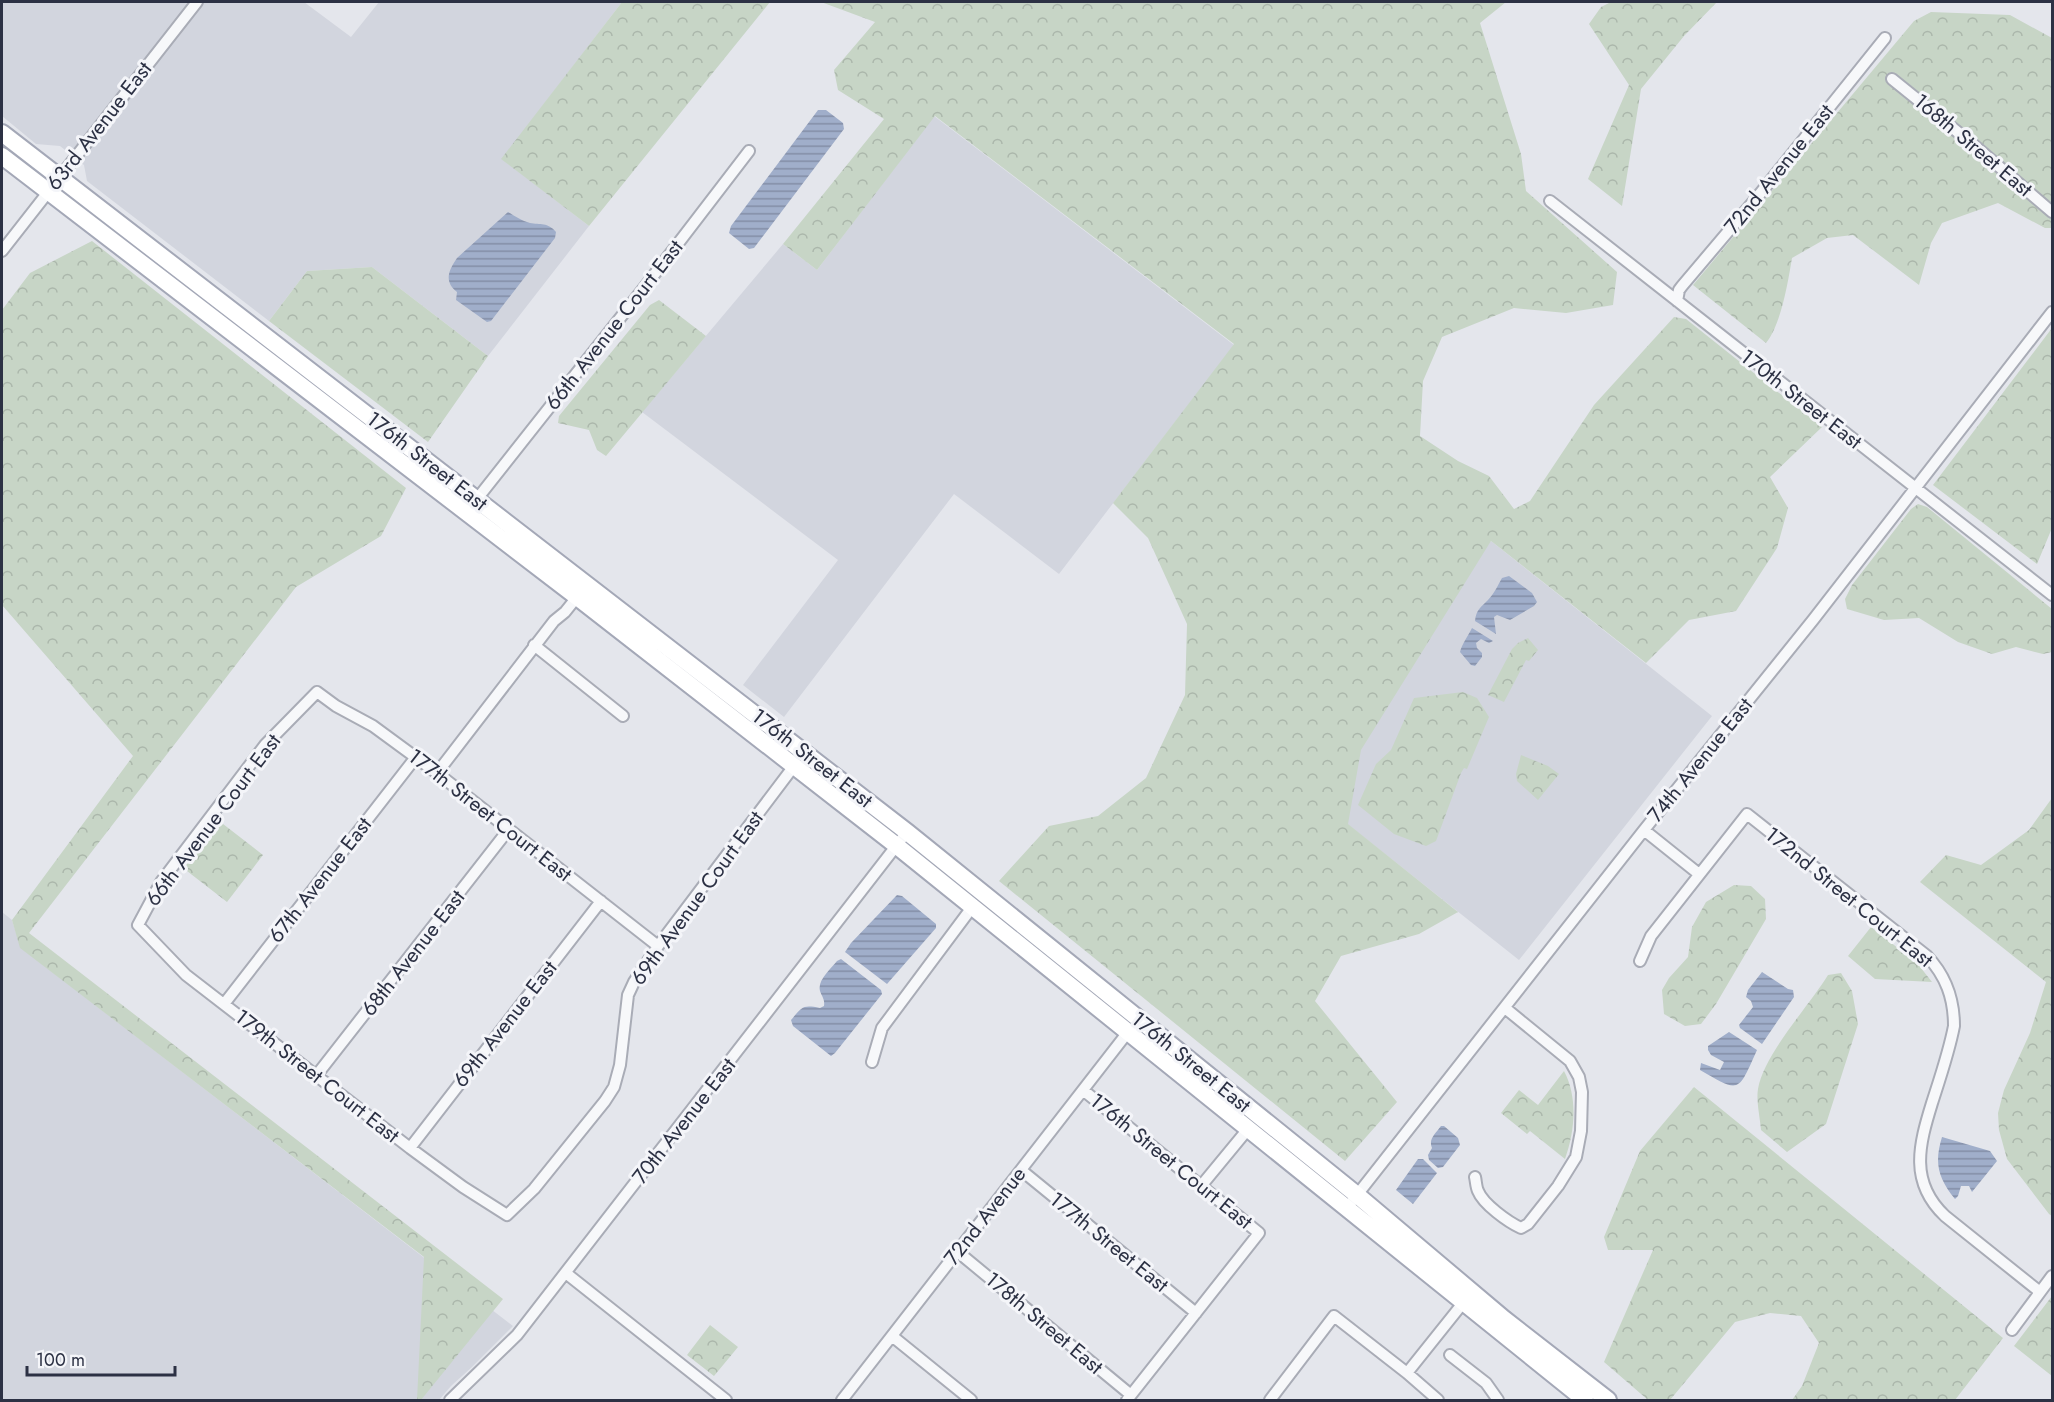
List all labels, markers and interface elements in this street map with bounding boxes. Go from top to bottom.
street label: 63rd Avenue East [39,55,159,197]
street label: 168th Street East [1907,86,2039,204]
street label: 72nd Avenue East [1717,98,1841,240]
street label: 66th Avenue Court East [538,233,690,417]
street label: 170th Street East [1734,342,1868,456]
street label: 176th Street East [360,404,494,518]
street label: 74th Avenue East [1640,691,1760,829]
street label: 176th Street East [745,701,879,815]
street label: 66th Avenue Court East [138,728,288,912]
street label: 177th Street Court East [402,741,578,889]
street label: 69th Avenue Court East [623,805,771,991]
street label: 67th Avenue East [261,811,379,949]
street label: 172nd Street Court East [1758,820,1940,974]
street label: 68th Avenue East [354,884,472,1022]
street label: 69th Avenue East [446,954,564,1094]
street label: 179th Street Court East [228,1002,406,1150]
street label: 176th Street East [1125,1004,1257,1120]
street label: 70th Avenue East [625,1052,743,1190]
street label: 176th Street Court East [1083,1086,1259,1236]
street label: 72nd Avenue [937,1160,1033,1272]
street label: 177th Street East [1043,1185,1175,1299]
street label: 178th Street East [978,1265,1110,1381]
scale bar [27,1339,176,1377]
text: 100 m [36,1347,85,1373]

